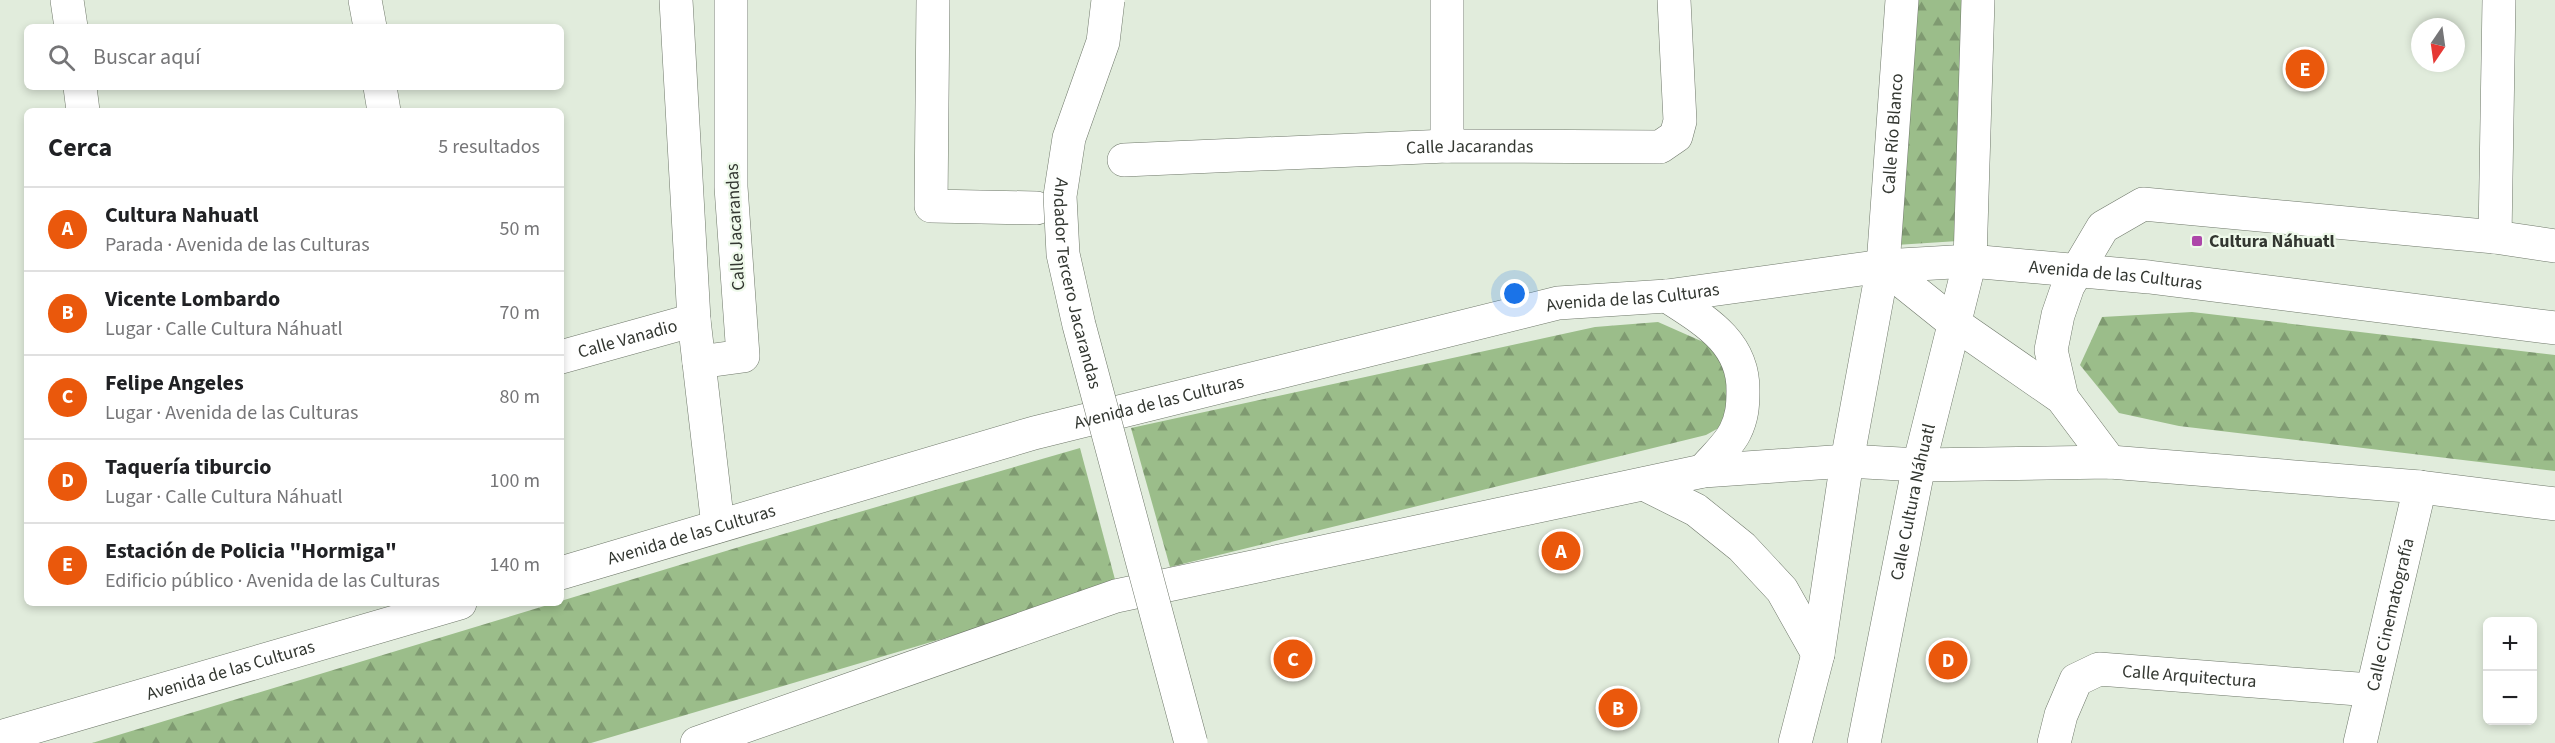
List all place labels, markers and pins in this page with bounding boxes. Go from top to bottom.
pin: E [2286,46,2324,92]
place label: Cultura Náhuatl [2209,229,2335,254]
marker: Cultura Náhuatl [2190,234,2204,248]
pin: A [1542,528,1580,574]
pin: C [1274,636,1312,682]
pin: D [1928,638,1968,682]
pin: B [1598,686,1638,730]

